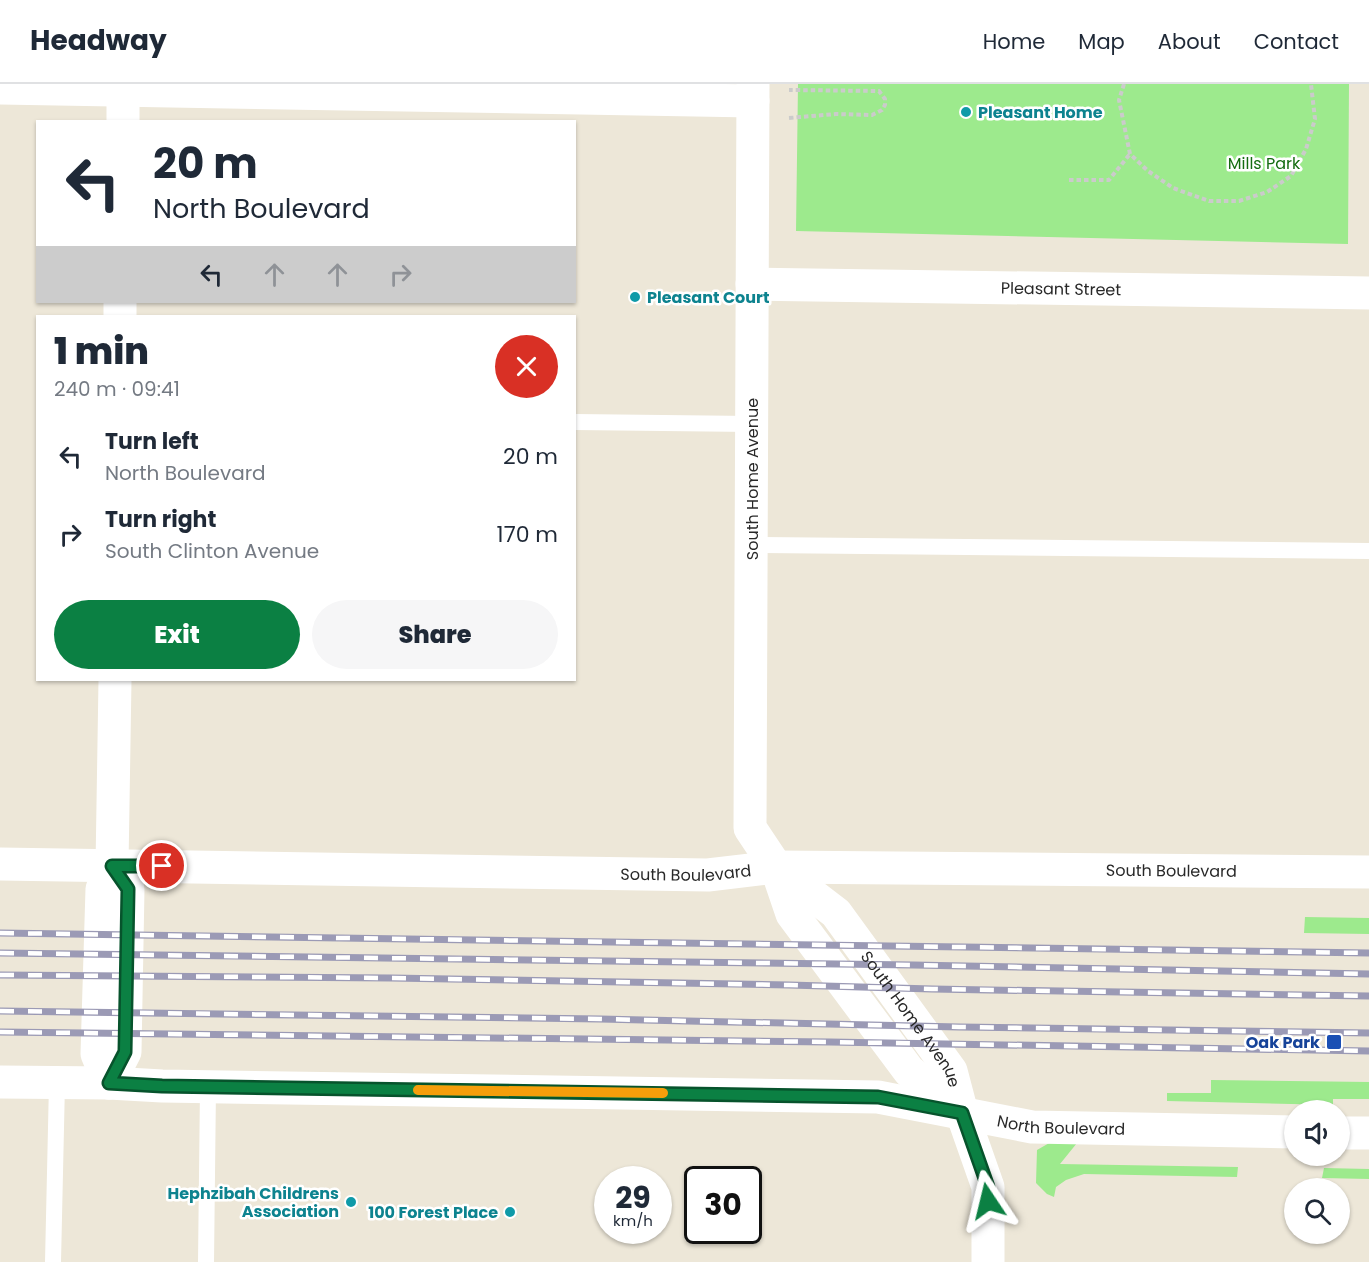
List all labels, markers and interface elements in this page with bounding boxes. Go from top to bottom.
text: Headway [30,21,167,60]
text: Home [983,27,1045,56]
text: Map [1078,27,1125,56]
text: About [1158,27,1221,56]
text: Contact [1254,27,1339,56]
place label: Pleasant Home [978,101,1103,124]
marker: Pleasant Home [959,105,973,119]
text: 20 m [153,134,258,193]
icon: left [54,144,132,222]
park label: Mills Park [1228,152,1301,175]
text: North Boulevard [153,190,370,227]
icon: left [195,258,228,291]
icon: ahead [258,258,291,291]
icon: ahead [321,258,354,291]
icon: right [384,258,417,291]
street label: Pleasant Street [1001,277,1121,301]
place label: Pleasant Court [647,286,769,309]
marker: Pleasant Court [628,290,642,304]
text: 1 min [54,326,149,377]
button: close [495,335,558,398]
text: 240 m · 09:41 [54,375,180,403]
street label: South Home Avenue [741,398,764,560]
text: Turn left [105,426,199,457]
icon: left [54,440,87,473]
text: 20 m [503,441,558,472]
text: North Boulevard [105,459,266,487]
text: Turn right [105,504,216,535]
icon: right [54,518,87,551]
text: 170 m [497,519,558,550]
text: South Clinton Avenue [105,537,319,565]
button: Exit [54,600,300,669]
button: Share [312,600,558,669]
pin [136,840,187,891]
icon: arrive [145,849,178,882]
street label: South Boulevard [620,859,753,887]
street label: South Boulevard [1106,859,1237,883]
street label: South Home Avenue [855,946,966,1090]
place label: Oak Park [1246,1031,1320,1054]
marker: Oak Park [1325,1033,1343,1051]
map controls [1284,1100,1350,1244]
button: sound [1284,1100,1350,1166]
street label: North Boulevard [995,1109,1125,1141]
speed limit sign: 30 [684,1166,762,1244]
position arrow [956,1169,1020,1233]
text: 29 [615,1176,651,1219]
button: search [1284,1178,1350,1244]
place label: Hephzibah Childrens Association [168,1182,339,1223]
marker: Hephzibah Childrens Association [344,1195,358,1209]
place label: 100 Forest Place [368,1201,498,1224]
marker: 100 Forest Place [503,1205,517,1219]
text: km/h [613,1210,653,1231]

